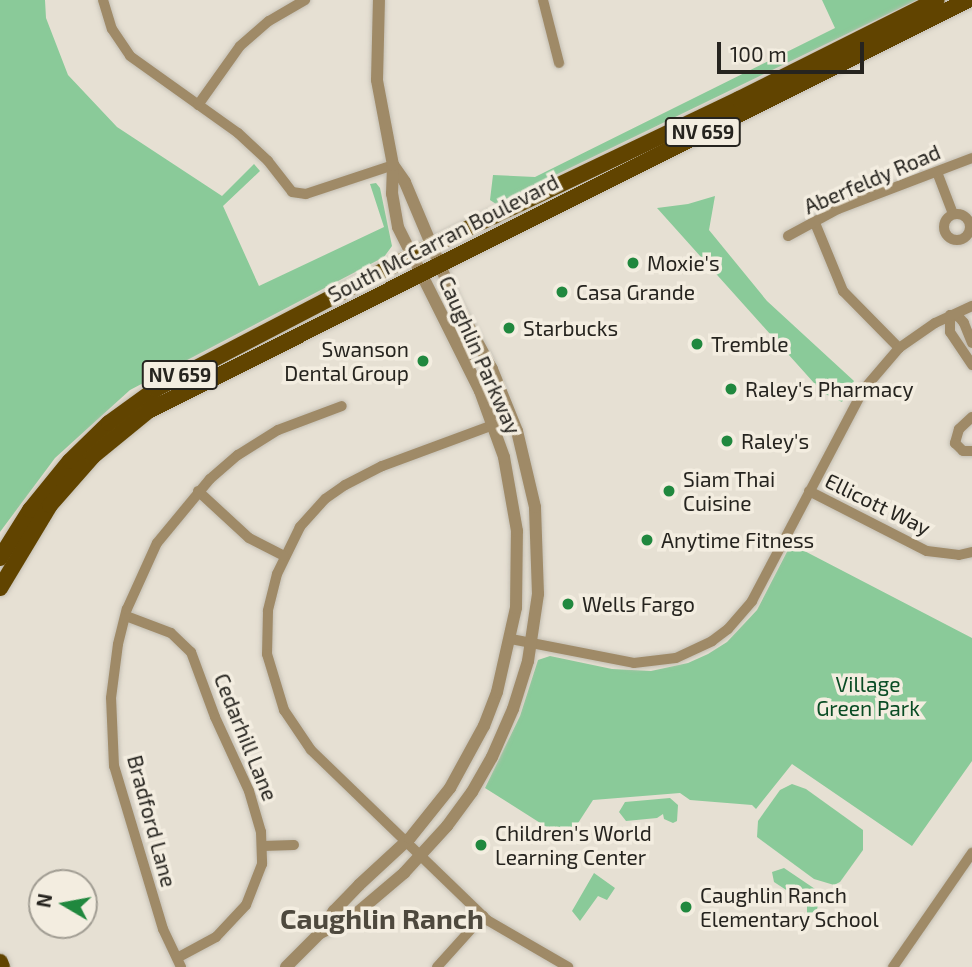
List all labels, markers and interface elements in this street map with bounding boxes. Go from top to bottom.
scale bar [720,28,867,72]
text: 100 m [730,41,787,66]
road number: NV 659 [664,116,742,148]
street label: Aberfeldy Road [800,139,944,219]
street label: South McCarran Boulevard [324,169,562,307]
place label: Moxie's [647,250,720,276]
marker: Moxie's [625,255,641,271]
street label: Caughlin Parkway [434,272,526,438]
place label: Casa Grande [576,279,695,305]
marker: Casa Grande [554,284,570,300]
place label: Starbucks [523,315,618,341]
marker: Starbucks [501,320,517,336]
place label: Tremble [711,331,789,357]
place label: Swanson Dental Group [284,336,409,386]
marker: Tremble [689,336,705,352]
marker: Swanson Dental Group [415,353,431,369]
road number: NV 659 [142,360,218,390]
place label: Raley's Pharmacy [745,376,914,402]
marker: Raley's Pharmacy [723,381,739,397]
place label: Raley's [741,428,809,454]
marker: Raley's [719,433,735,449]
place label: Siam Thai Cuisine [683,466,776,516]
street label: Ellicott Way [821,468,935,540]
marker: Siam Thai Cuisine [661,483,677,499]
place label: Anytime Fitness [661,527,814,553]
marker: Anytime Fitness [639,532,655,548]
place label: Wells Fargo [582,591,695,617]
marker: Wells Fargo [560,596,576,612]
street label: Cedarhill Lane [209,669,283,805]
park label: Village Green Park [816,671,920,721]
street label: Bradford Lane [122,752,182,890]
place label: Children's World Learning Center [495,820,652,870]
marker: Children's World Learning Center [473,837,489,853]
north arrow [28,869,98,939]
place label: Caughlin Ranch Elementary School [700,882,879,932]
text: N [31,892,56,909]
marker: Caughlin Ranch Elementary School [678,899,694,915]
district label: Caughlin Ranch [280,901,484,935]

